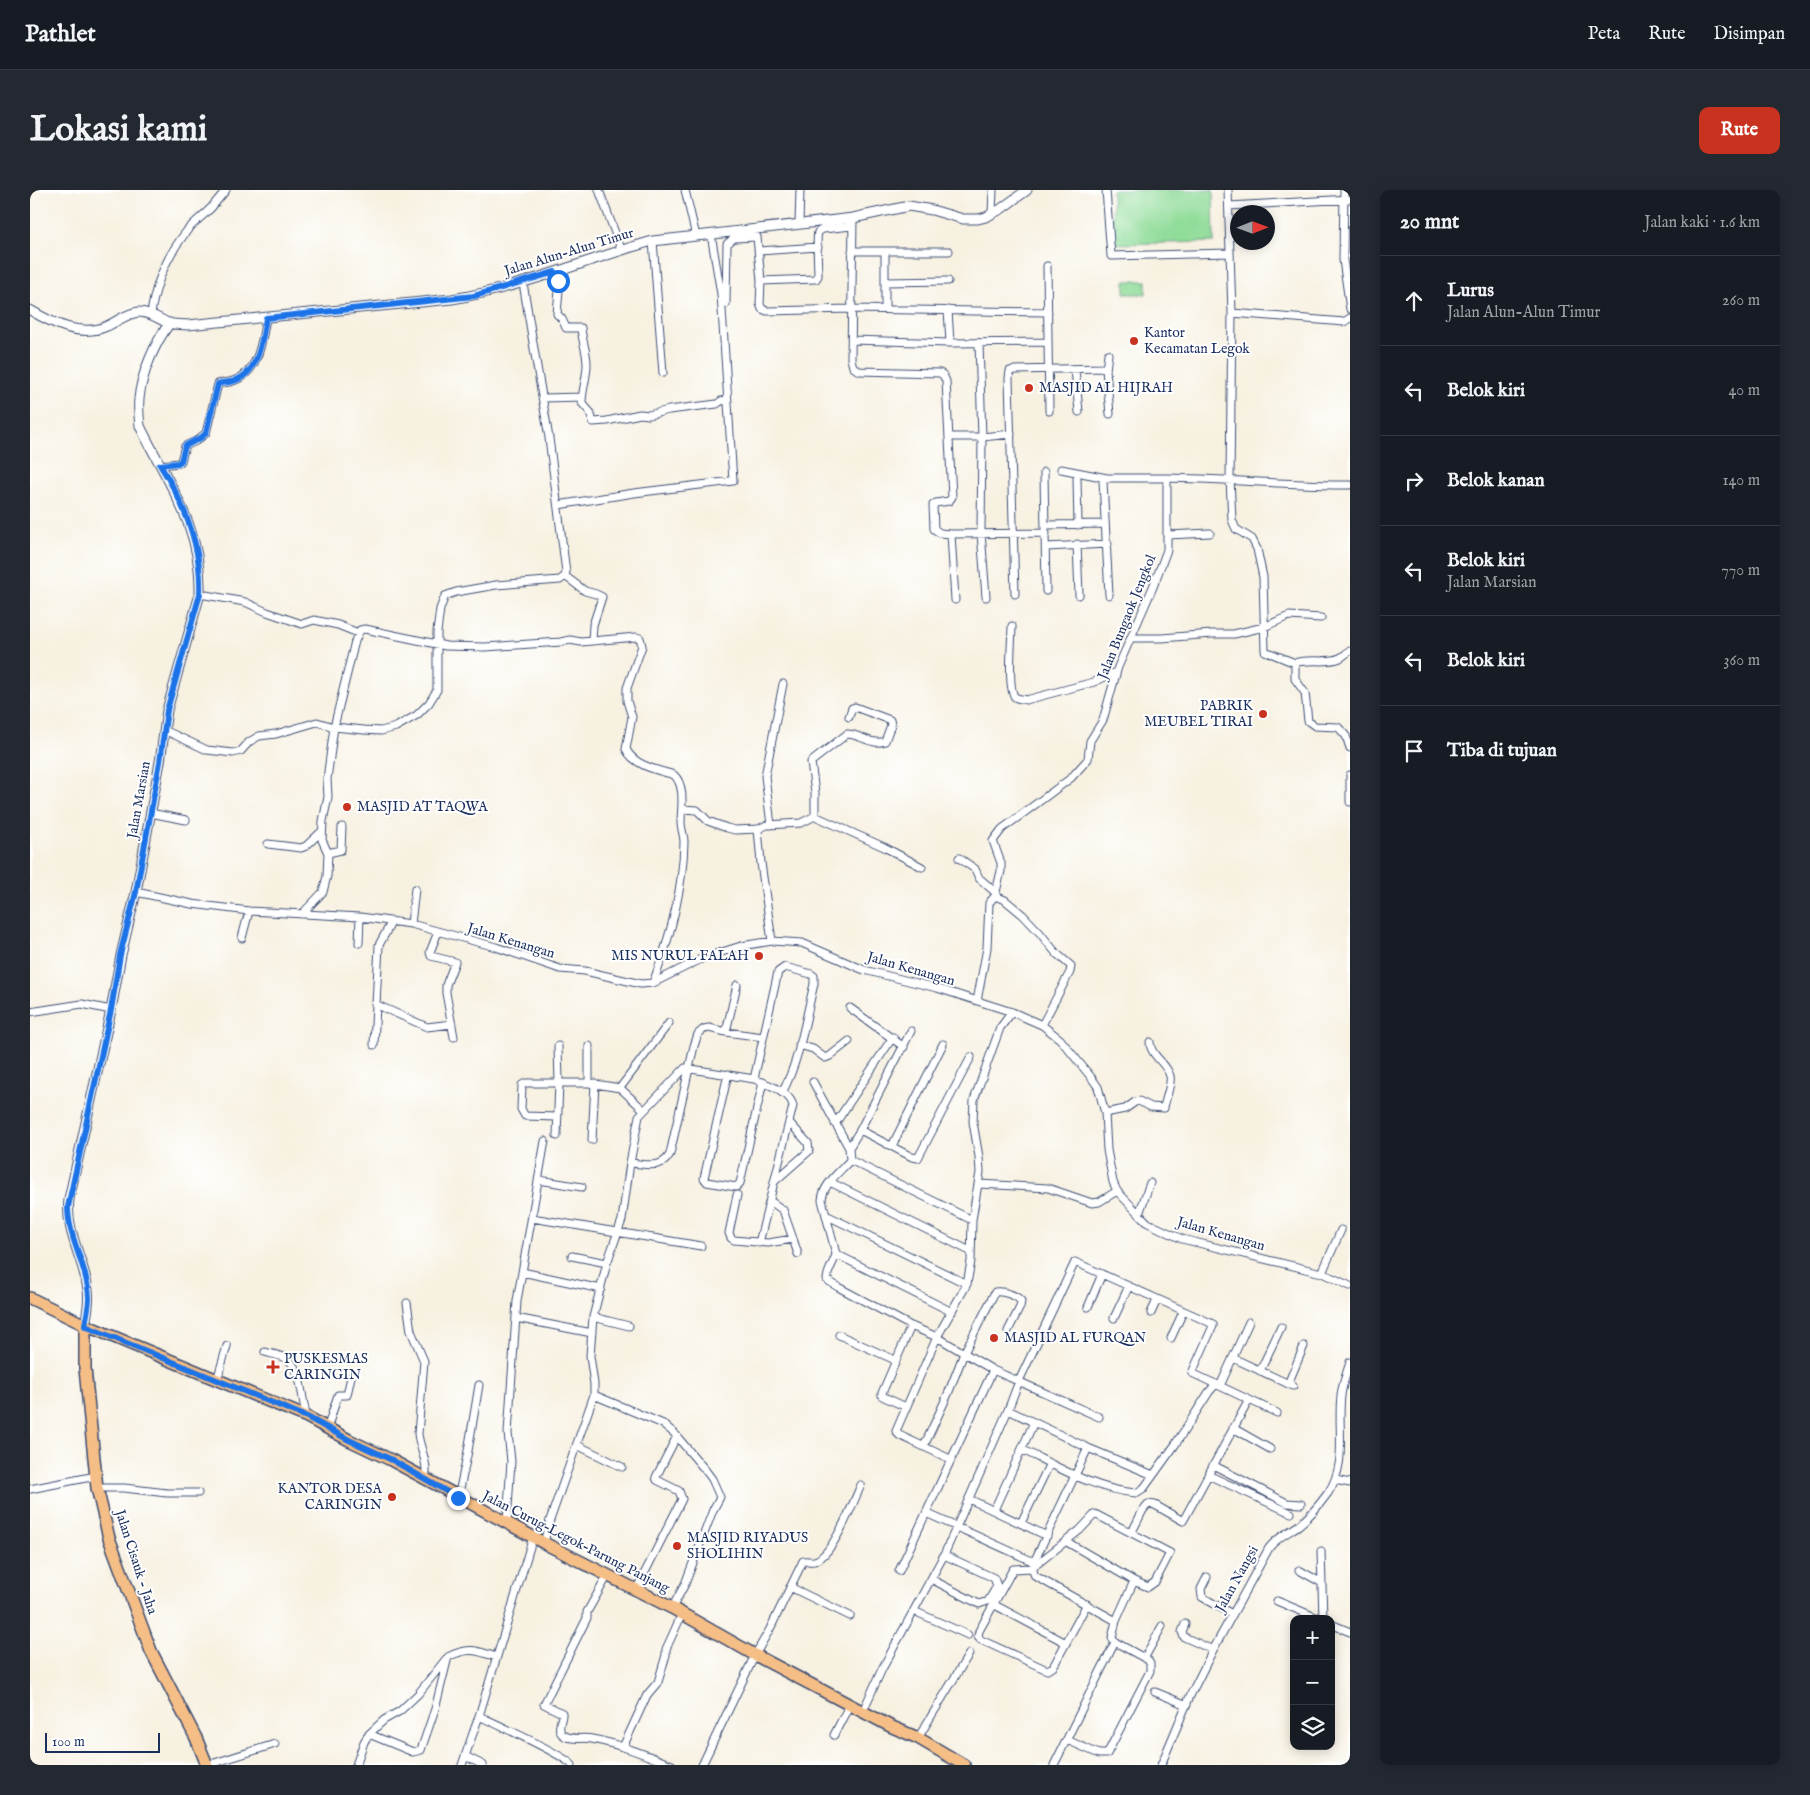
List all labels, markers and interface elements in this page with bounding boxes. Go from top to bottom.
text: Pathlet [25,19,96,50]
text: Peta [1588,23,1620,46]
text: Rute [1648,23,1686,46]
text: Disimpan [1714,23,1785,46]
button: Rute [1699,107,1780,154]
text: Lokasi kami [30,108,207,153]
north arrow [1230,205,1275,250]
text: 20 mnt [1400,209,1459,236]
text: Jalan kaki · 1.6 km [1644,213,1760,233]
street label: Jalan Alun-Alun Timur [500,224,636,281]
route start [547,270,570,293]
text: Lurus [1447,279,1494,303]
icon: ahead [1400,287,1428,315]
text: 260 m [1722,291,1760,311]
text: Jalan Alun-Alun Timur [1447,303,1600,323]
place label: Kantor Kecamatan Legok [1144,324,1250,358]
marker: Kantor Kecamatan Legok [1128,335,1140,347]
icon: left [1400,377,1428,405]
place label: MASJID AL HIJRAH [1039,379,1173,397]
text: Belok kiri [1447,379,1525,403]
text: 40 m [1728,381,1760,401]
marker: MASJID AL HIJRAH [1023,382,1035,394]
icon: right [1400,467,1428,495]
text: Belok kanan [1447,469,1545,493]
text: 140 m [1722,471,1760,491]
text: Belok kiri [1447,549,1525,573]
street label: Jalan Bungaok Jengkol [1093,552,1160,684]
icon: left [1400,557,1428,585]
text: 770 m [1721,561,1760,581]
text: Jalan Marsian [1447,573,1537,593]
icon: left [1400,647,1428,675]
text: Belok kiri [1447,649,1525,673]
text: 360 m [1724,651,1760,671]
place label: PABRIK MEUBEL TIRAI [1144,697,1254,731]
marker: PABRIK MEUBEL TIRAI [1257,708,1269,720]
icon: arrive [1400,737,1428,765]
text: Tiba di tujuan [1447,739,1557,763]
street label: Jalan Marsian [123,759,155,842]
place label: MASJID AT TAQWA [357,798,488,816]
marker: MASJID AT TAQWA [341,801,353,813]
street label: Jalan Kenangan [463,919,557,963]
place label: MIS NURUL FALAH [611,947,749,965]
street label: Jalan Kenangan [863,947,957,990]
marker: MIS NURUL FALAH [753,950,765,962]
street label: Jalan Kenangan [1173,1212,1267,1255]
place label: MASJID AL FURQAN [1004,1329,1146,1347]
marker: MASJID AL FURQAN [988,1332,1000,1344]
place label: PUSKESMAS CARINGIN [284,1350,368,1384]
marker: PUSKESMAS CARINGIN [266,1360,280,1374]
place label: KANTOR DESA CARINGIN [278,1480,383,1514]
street label: Jalan Curug–Legok–Parung Panjang [478,1486,673,1597]
route end [447,1487,470,1510]
marker: KANTOR DESA CARINGIN [386,1491,398,1503]
street label: Jalan Cisauk - Jaha [110,1506,162,1617]
place label: MASJID RIYADUS SHOLIHIN [687,1529,808,1563]
marker: MASJID RIYADUS SHOLIHIN [671,1540,683,1552]
street label: Jalan Nangsi [1210,1542,1263,1617]
map controls [1290,1615,1335,1750]
button: + [1290,1615,1335,1660]
button: − [1290,1660,1335,1705]
button: layers [1290,1705,1335,1750]
scale bar [45,1730,160,1753]
text: 100 m [52,1733,85,1751]

